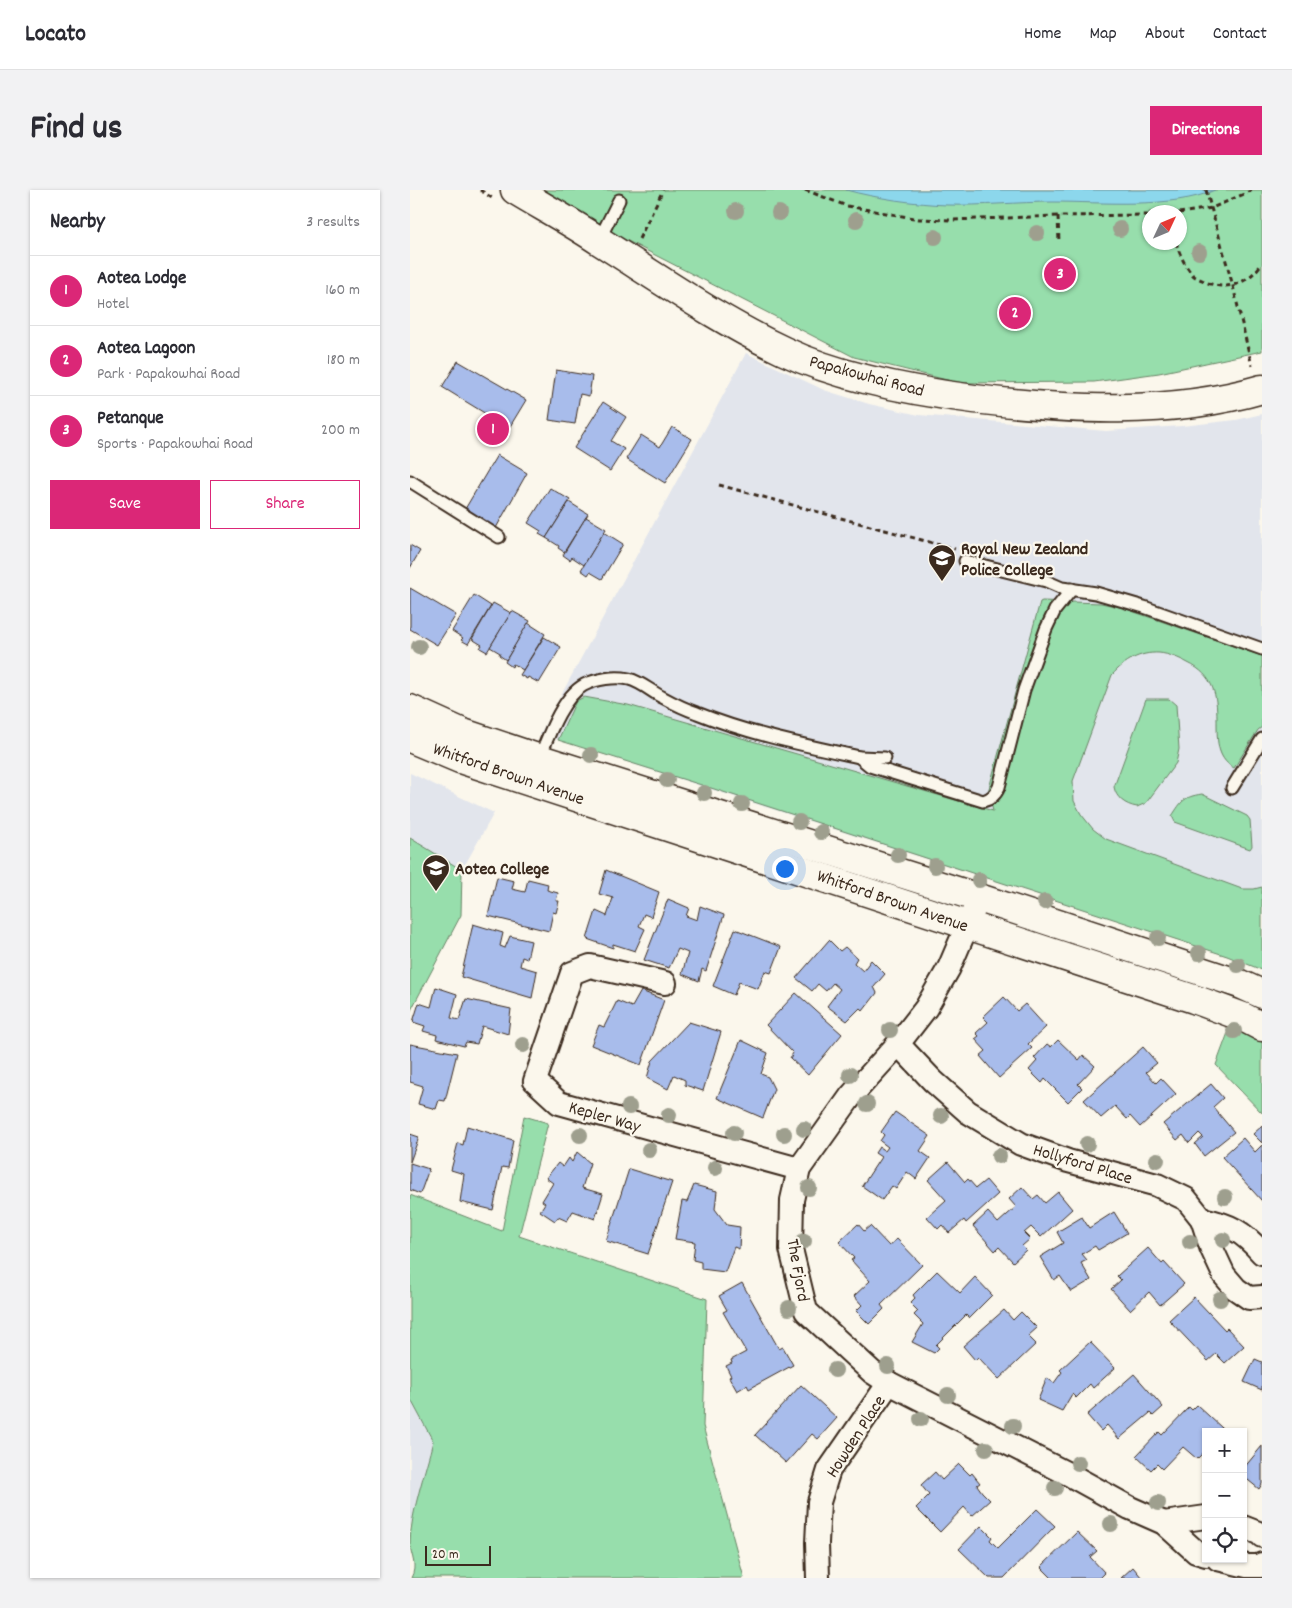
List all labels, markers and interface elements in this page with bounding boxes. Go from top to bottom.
text: Locato [25,18,86,52]
text: Home [1024,22,1061,47]
text: Map [1089,22,1117,47]
text: About [1145,22,1185,47]
text: Contact [1213,22,1267,47]
text: Find us [30,105,122,155]
button: Directions [1150,106,1262,155]
north arrow [1142,205,1187,250]
text: Nearby [50,208,105,238]
text: 3 results [306,211,360,234]
pin: 3 [1044,255,1076,293]
text: Aotea Lodge [97,266,186,293]
text: 1 [64,279,68,302]
text: 160 m [325,279,360,302]
text: Hotel [97,293,129,316]
pin: 2 [999,294,1031,332]
text: Aotea Lagoon [97,336,195,363]
text: 2 [63,349,70,372]
text: 180 m [327,349,360,372]
street label: Papakowhai Road [806,350,927,405]
text: Park · Papakowhai Road [97,363,240,386]
text: Petanque [97,406,164,433]
pin: 1 [477,410,509,448]
text: 3 [62,419,70,442]
text: 200 m [321,419,360,442]
text: Sports · Papakowhai Road [97,433,253,456]
button: Save [50,480,200,529]
button: Share [210,480,360,529]
place label: Royal New Zealand Police College [961,538,1088,584]
school or university icon: Royal New Zealand Police College [927,543,957,582]
street label: Whitford Brown Avenue [429,738,587,813]
school or university icon: Aotea College [421,853,451,892]
your location [772,856,798,882]
place label: Aotea College [455,858,549,883]
street label: Whitford Brown Avenue [813,865,971,940]
street label: Kepler Way [565,1096,644,1141]
street label: Hollyford Place [1029,1138,1135,1192]
street label: The Fjord [779,1237,814,1304]
street label: Howden Place [821,1391,893,1483]
map controls [1202,1428,1247,1563]
button: + [1202,1428,1247,1473]
button: − [1202,1473,1247,1518]
button: locate [1202,1518,1247,1563]
scale bar [425,1543,491,1566]
text: 20 m [432,1545,459,1565]

